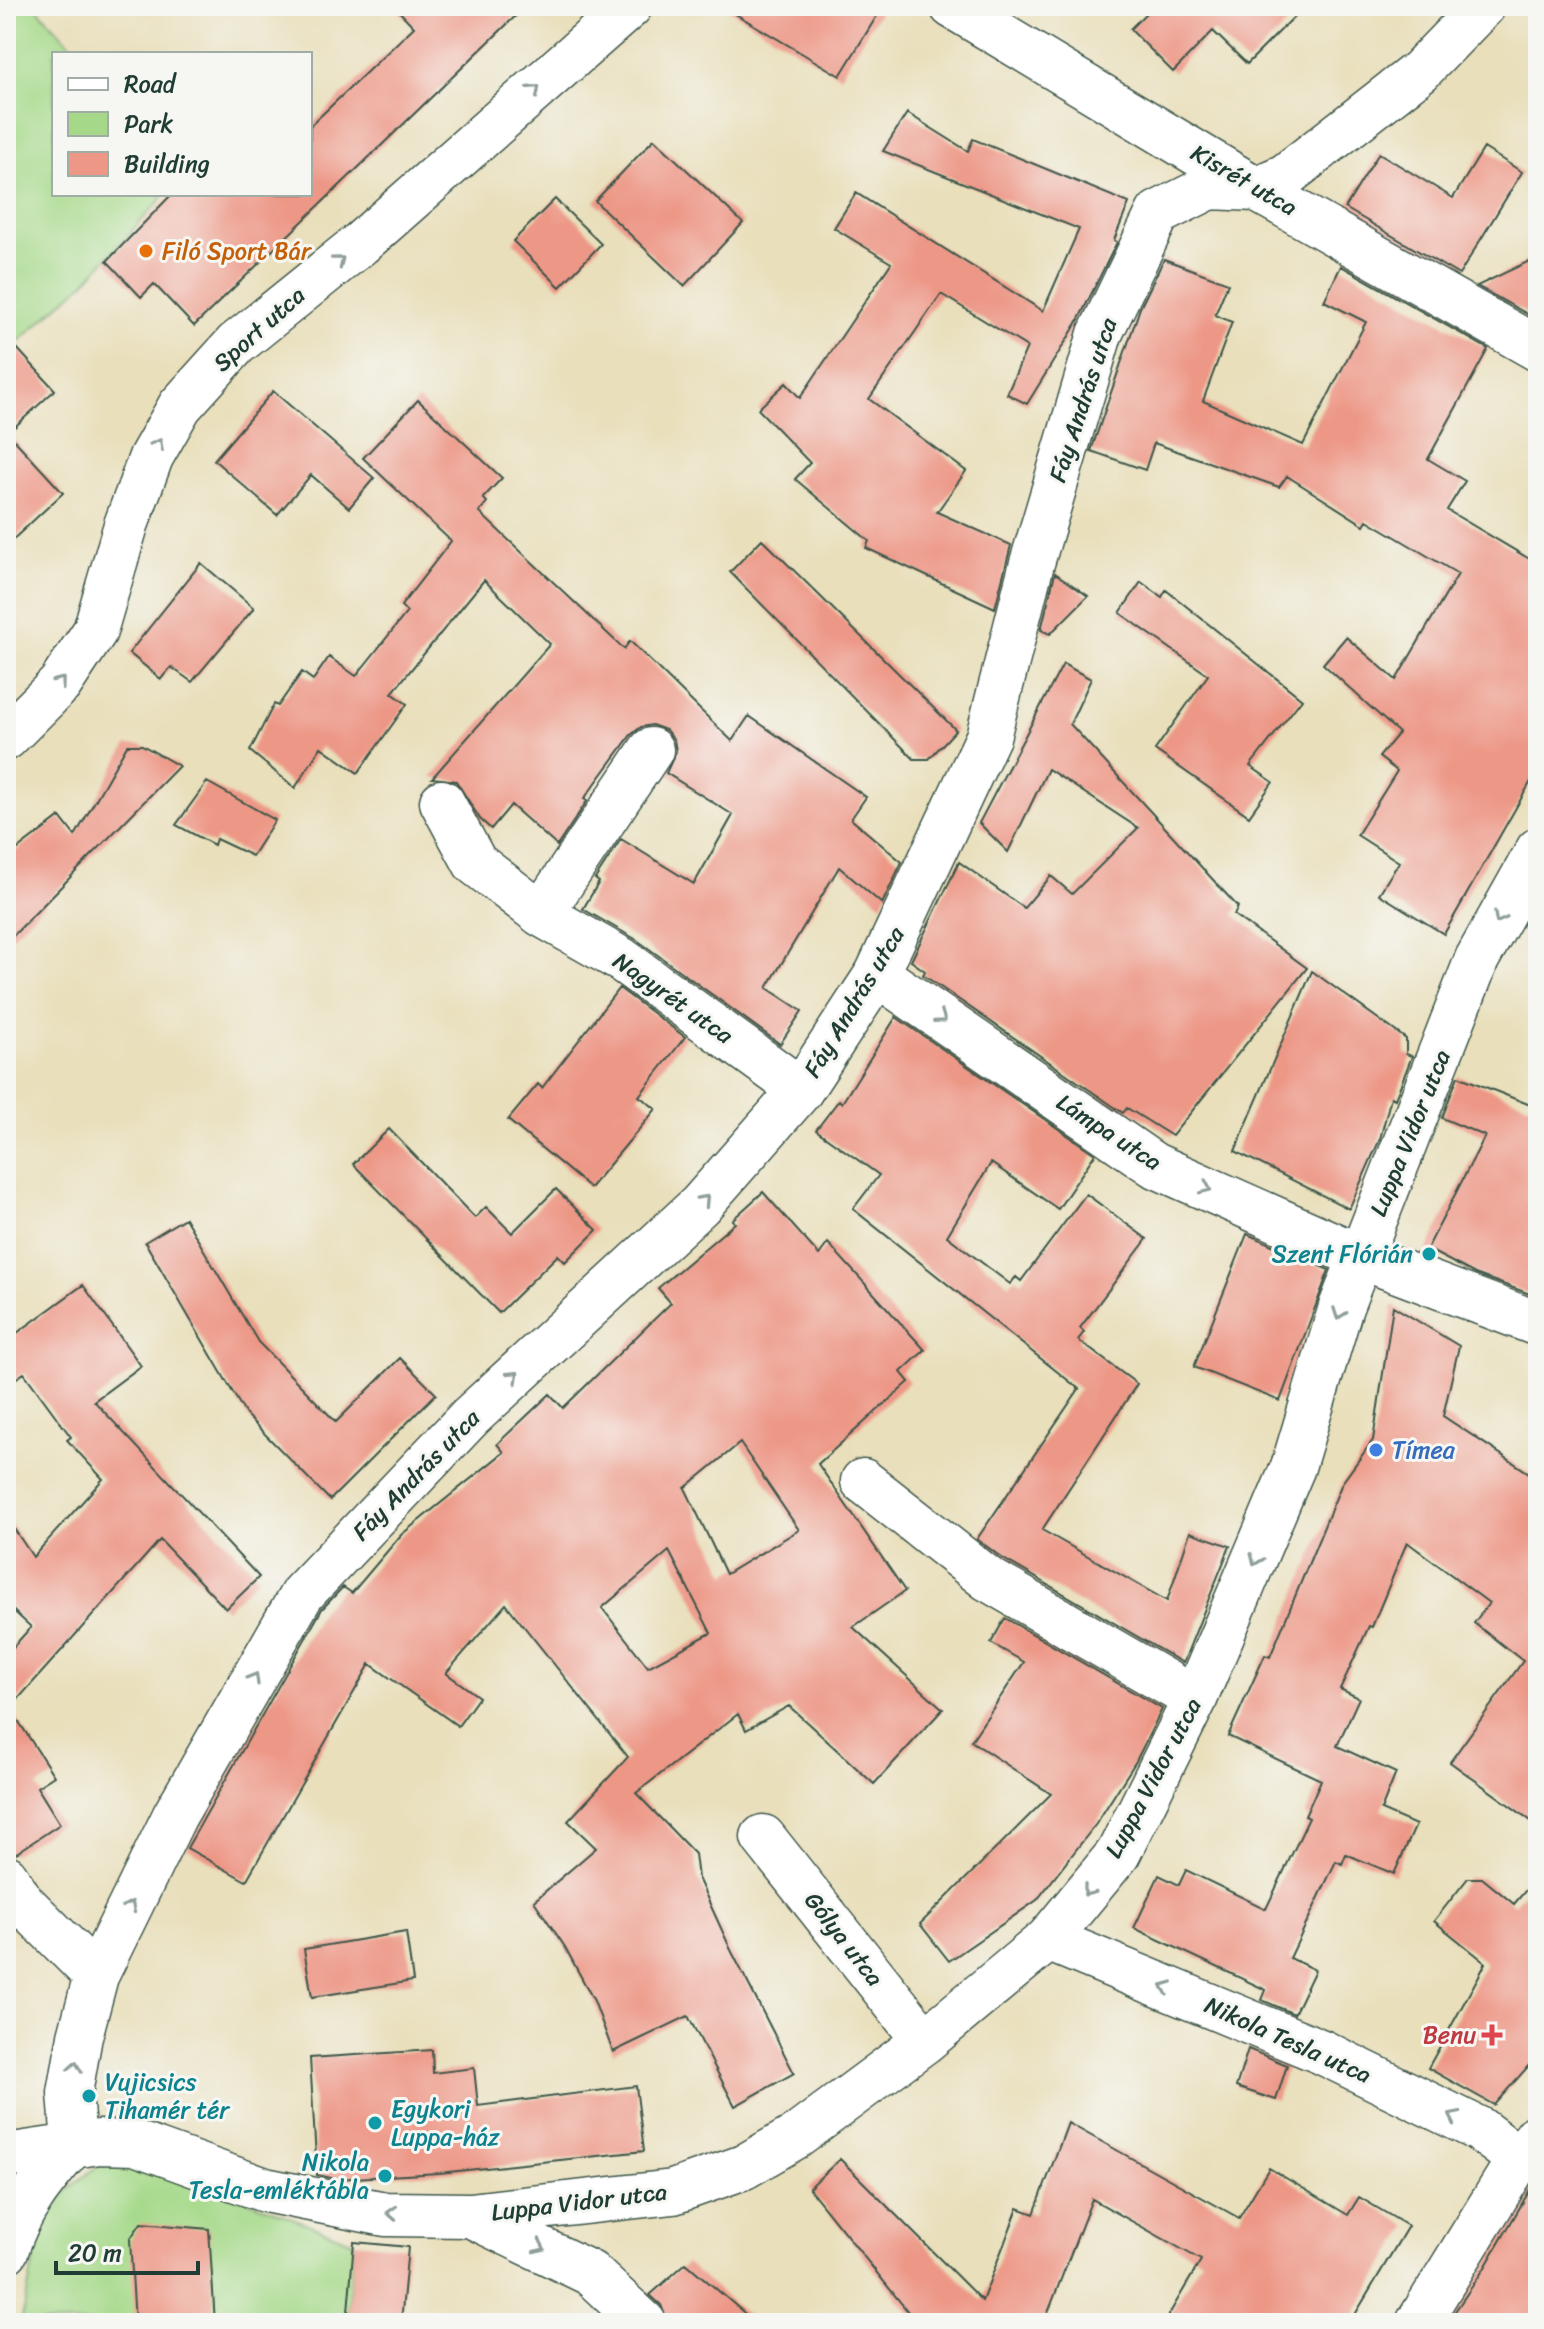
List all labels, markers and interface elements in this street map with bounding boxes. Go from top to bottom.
legend [52,52,312,196]
text: Road [124,63,178,105]
one-way arrow [525,85,540,99]
text: Park [124,103,173,145]
street label: Kisrét utca [1183,132,1305,228]
text: Building [124,143,210,185]
place label: Filó Sport Bár [162,230,313,272]
marker: Filó Sport Bár [137,242,155,260]
one-way arrow [330,256,345,270]
street label: Sport utca [203,276,315,382]
street label: Fáy András utca [1037,311,1130,488]
one-way arrow [148,438,164,453]
one-way arrow [50,676,64,691]
one-way arrow [1493,909,1508,924]
street label: Fáy András utca [792,917,916,1086]
street label: Nagyrét utca [604,941,743,1056]
one-way arrow [932,1008,947,1023]
street label: Luppa Vidor utca [1357,1043,1463,1223]
street label: Lámpa utca [1048,1082,1170,1182]
one-way arrow [1198,1179,1212,1195]
one-way arrow [695,1194,709,1209]
place label: Szent Flórián [1272,1233,1413,1275]
marker: Szent Flórián [1420,1245,1438,1263]
one-way arrow [1332,1306,1348,1320]
one-way arrow [504,1372,519,1386]
street label: Fáy András utca [342,1398,491,1551]
place label: Tímea [1392,1429,1456,1471]
marker: Tímea [1367,1441,1385,1459]
one-way arrow [1249,1552,1265,1566]
one-way arrow [244,1672,260,1687]
street label: Luppa Vidor utca [1093,1690,1213,1866]
one-way arrow [1083,1881,1097,1896]
street label: Gólya utca [793,1882,895,1996]
one-way arrow [120,1900,136,1914]
one-way arrow [1159,1981,1174,1997]
street label: Nikola Tesla utca [1198,1984,1378,2096]
place label: Benu [1423,2014,1476,2056]
marker: Benu [1483,2026,1501,2044]
one-way arrow [66,2060,83,2073]
place label: Vujicsics Tihamér tér [105,2061,231,2131]
marker: Vujicsics Tihamér tér [80,2087,98,2105]
place label: Egykori Luppa-ház [391,2088,500,2158]
one-way arrow [1447,2111,1462,2126]
marker: Egykori Luppa-ház [366,2114,384,2132]
place label: Nikola Tesla-emléktábla [189,2141,369,2211]
marker: Nikola Tesla-emléktábla [376,2167,394,2185]
street label: Luppa Vidor utca [489,2170,669,2234]
one-way arrow [385,2205,398,2222]
scale bar [56,2225,198,2275]
text: 20 m [68,2232,122,2274]
one-way arrow [532,2237,547,2253]

